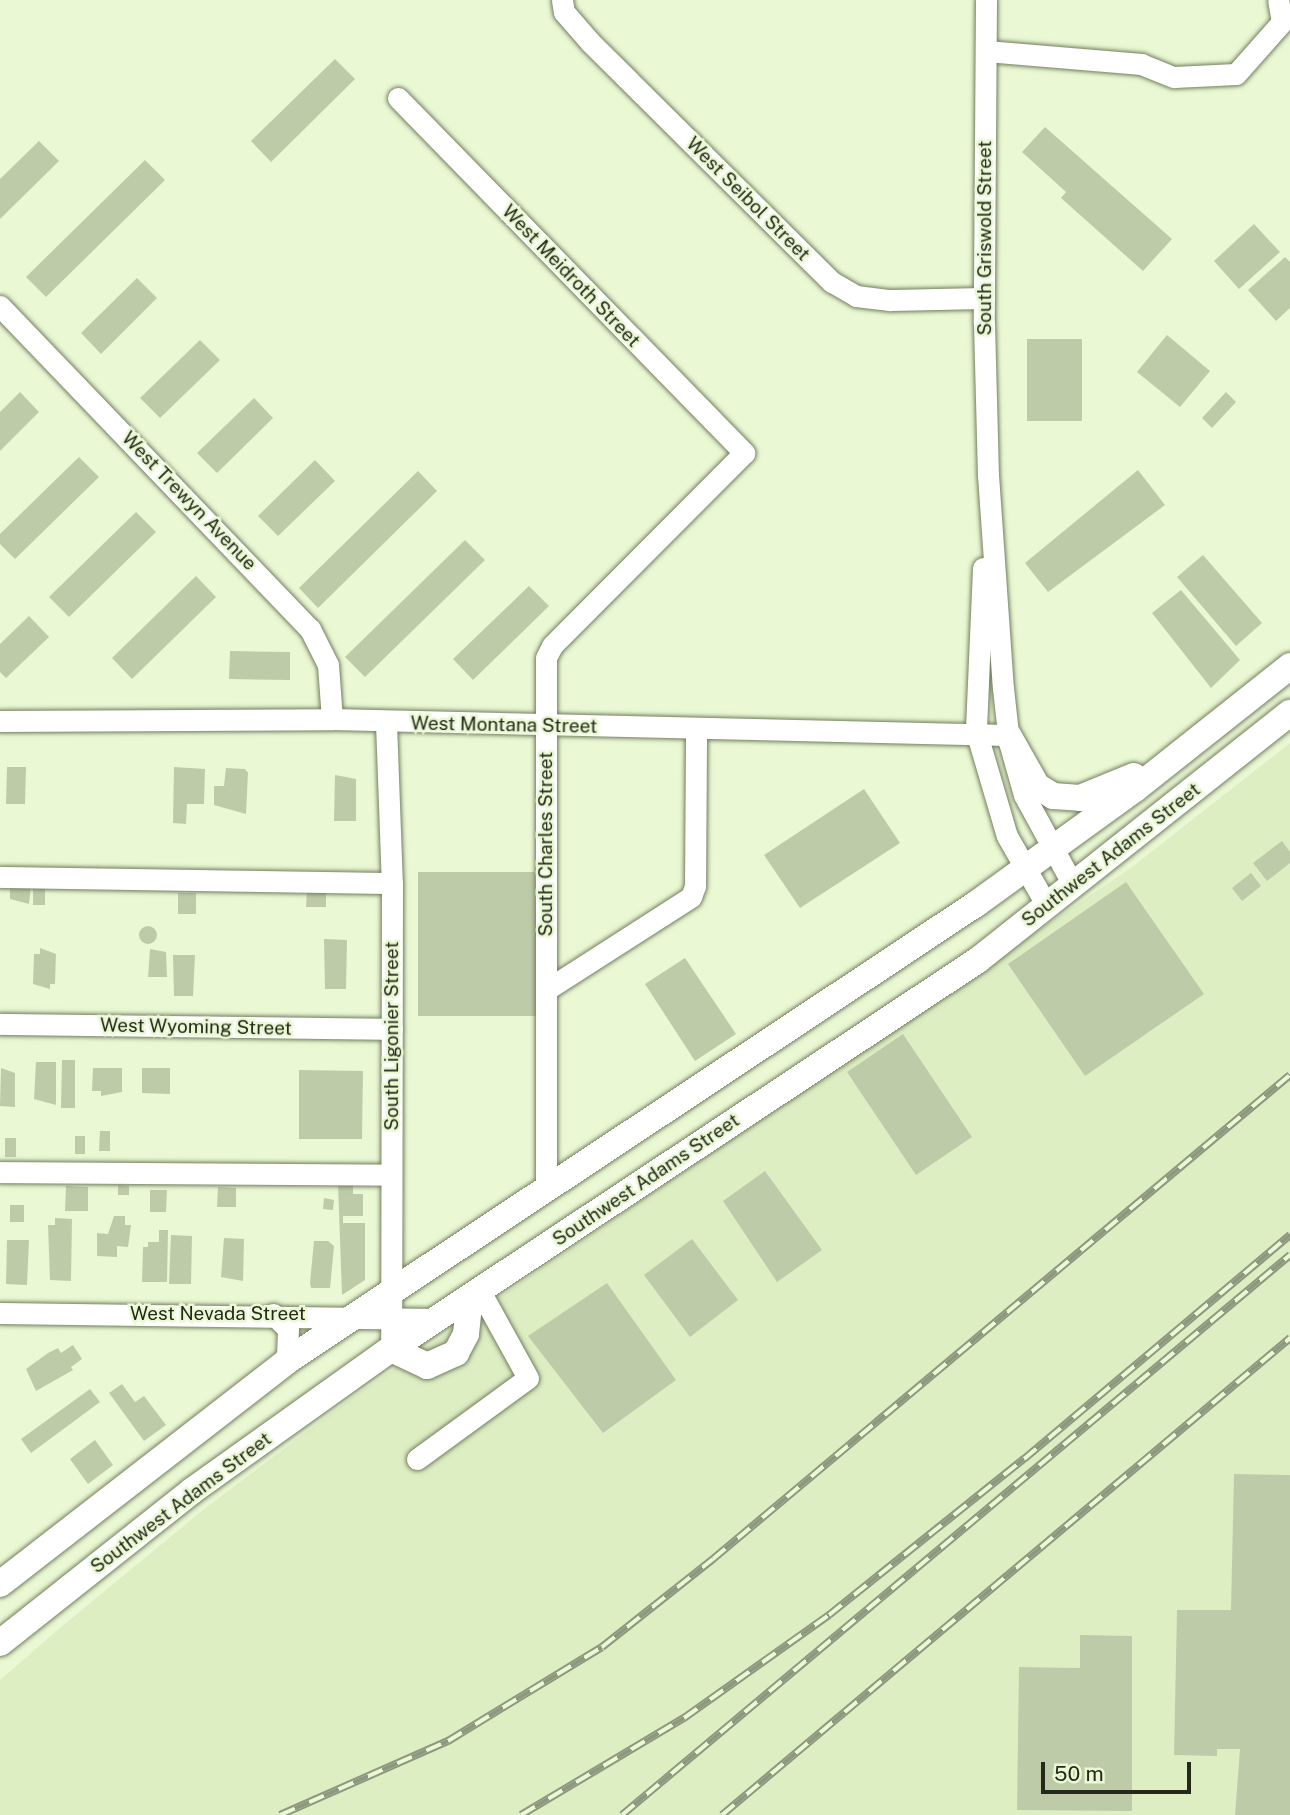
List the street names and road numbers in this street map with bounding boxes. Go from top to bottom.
street label: West Seibol Street [681,132,815,266]
street label: South Griswold Street [974,140,996,336]
street label: West Meidroth Street [497,200,645,352]
street label: West Trewyn Avenue [117,427,261,575]
street label: West Montana Street [410,712,598,738]
street label: South Charles Street [535,751,557,937]
street label: Southwest Adams Street [1017,778,1205,932]
street label: South Ligonier Street [381,941,403,1131]
street label: West Wyoming Street [100,1014,292,1040]
street label: Southwest Adams Street [548,1109,744,1251]
street label: West Nevada Street [130,1303,306,1325]
street label: Southwest Adams Street [86,1428,276,1578]

